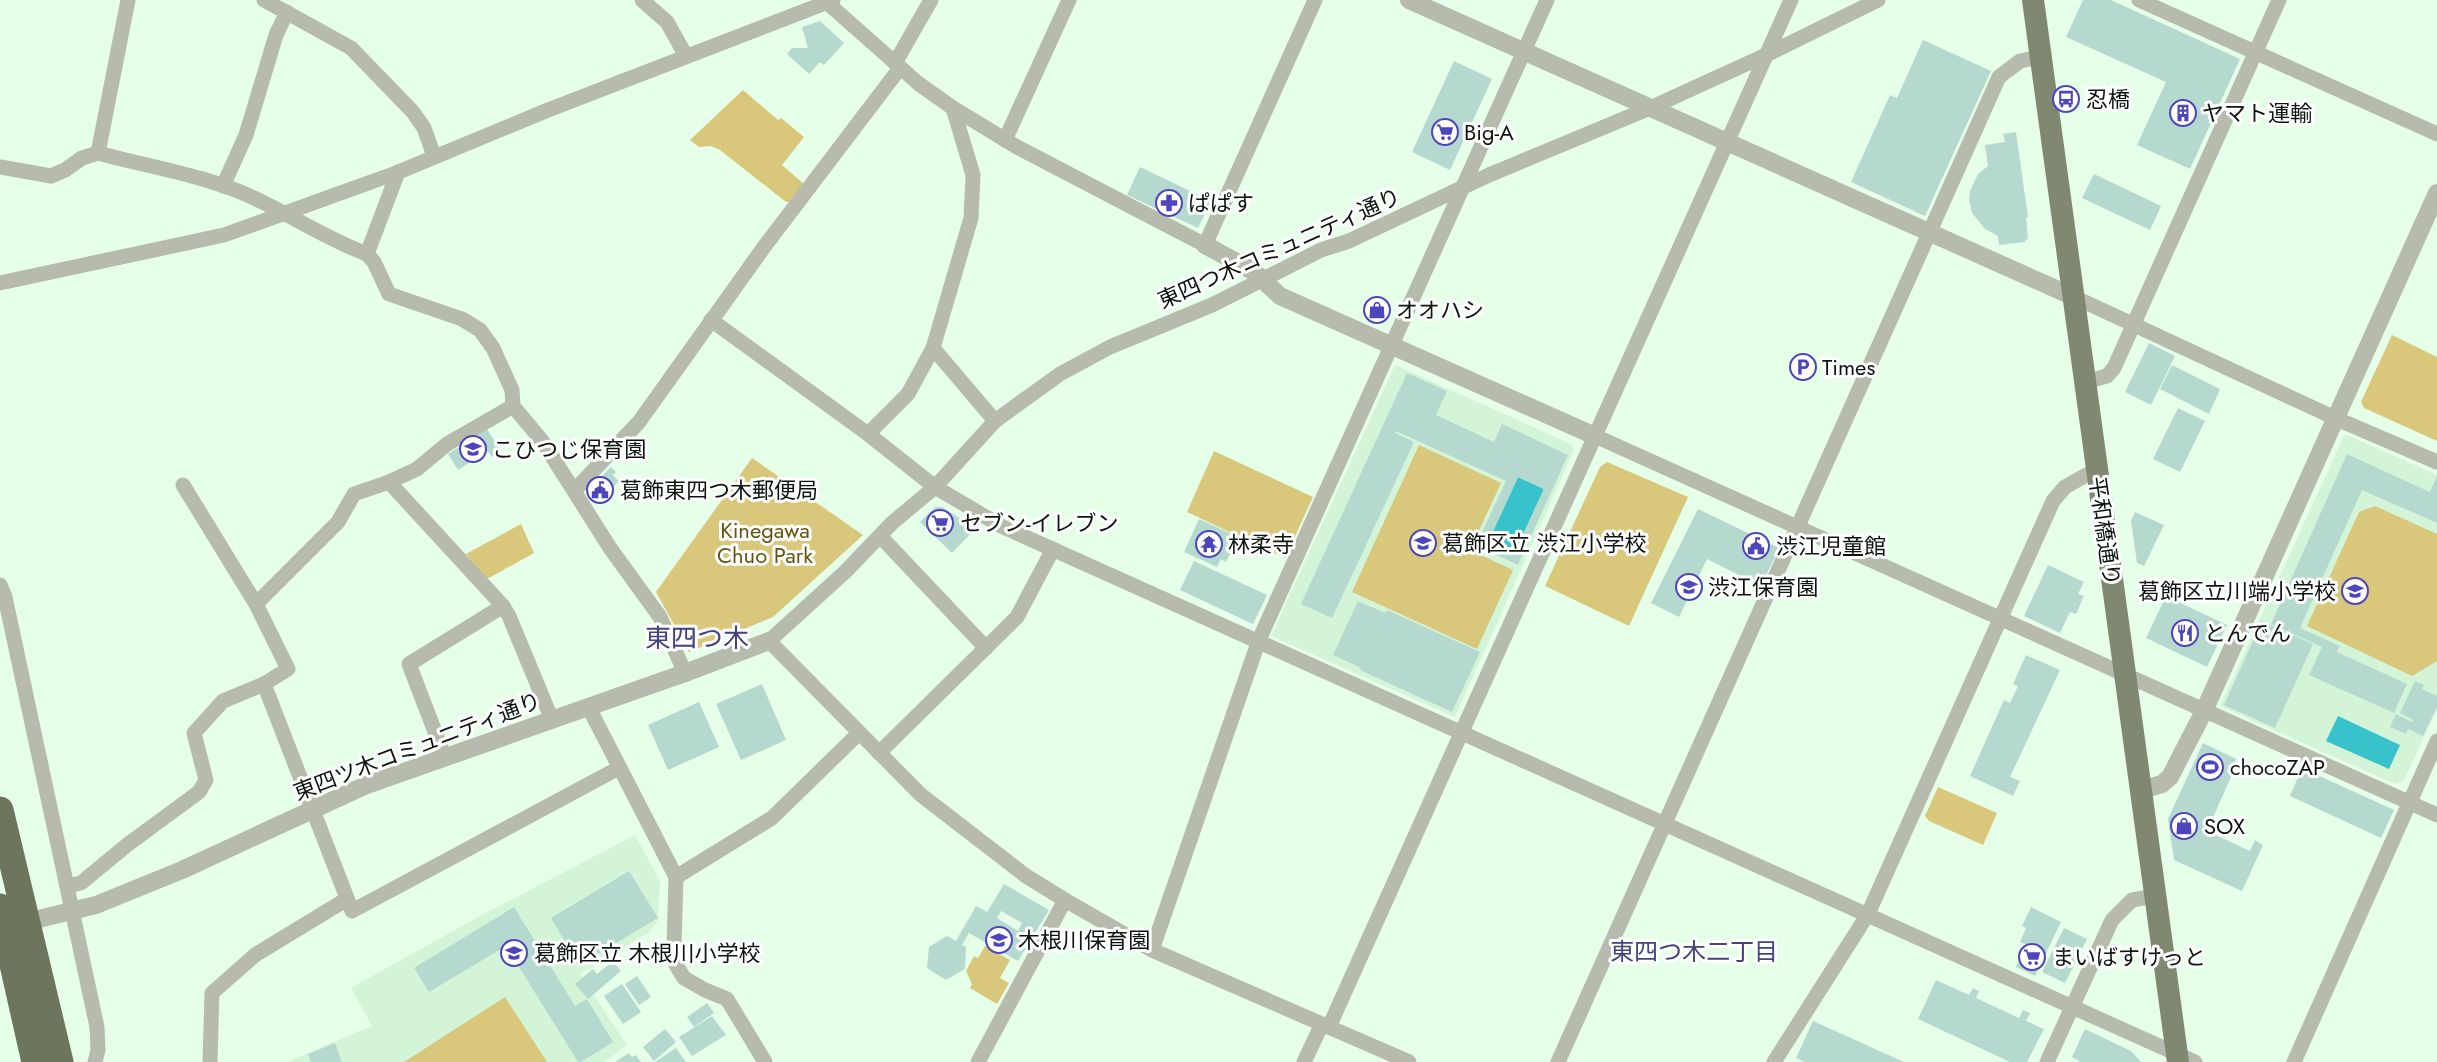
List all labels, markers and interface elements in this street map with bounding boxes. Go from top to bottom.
place label: 忍橋 [2086,83,2130,115]
bus stop icon: 忍橋 [2051,84,2081,114]
place label: ヤマト運輸 [2202,97,2312,129]
building icon: ヤマト運輸 [2168,98,2198,128]
place label: Big-A [1464,116,1514,148]
supermarket icon: Big-A [1430,117,1460,147]
street label: 東四つ木コミュニティ通り [1153,180,1405,316]
place label: ぱぱす [1188,187,1254,219]
pharmacy icon: ぱぱす [1154,188,1184,218]
place label: オオハシ [1396,294,1484,326]
shop icon: オオハシ [1362,295,1392,325]
place label: Times [1822,351,1875,383]
parking icon: Times [1788,352,1818,382]
place label: こひつじ保育園 [492,433,646,465]
school or university icon: こひつじ保育園 [458,434,488,464]
place label: 葛飾東四つ木郵便局 [620,474,818,506]
street label: 平和橋通り [2082,474,2128,588]
public building icon: 葛飾東四つ木郵便局 [585,475,615,505]
place label: セブン-イレブン [960,507,1119,539]
supermarket icon: セブン-イレブン [925,508,955,538]
park label: Kinegawa Chuo Park [717,514,813,571]
place label: 葛飾区立 渋江小学校 [1442,527,1647,559]
place label: 林柔寺 [1228,528,1294,560]
school or university icon: 葛飾区立 渋江小学校 [1408,528,1438,558]
temple icon: 林柔寺 [1194,529,1224,559]
place label: 渋江児童館 [1776,530,1886,562]
public building icon: 渋江児童館 [1741,531,1771,561]
place label: 渋江保育園 [1708,571,1818,603]
school or university icon: 渋江保育園 [1674,572,1704,602]
place label: 葛飾区立川端小学校 [2138,575,2336,607]
school or university icon: 葛飾区立川端小学校 [2340,576,2370,606]
place label: とんでん [2204,617,2291,649]
restaurant icon: とんでん [2170,618,2200,648]
district label: 東四つ木 [645,619,749,657]
street label: 東四ツ木コミュニティ通り [289,684,545,808]
place label: chocoZAP [2230,751,2325,783]
sports icon: chocoZAP [2195,752,2225,782]
place label: SOX [2204,810,2245,842]
shop icon: SOX [2169,811,2199,841]
place label: 木根川保育園 [1018,924,1150,956]
school or university icon: 木根川保育園 [984,925,1014,955]
district label: 東四つ木二丁目 [1610,934,1778,969]
place label: 葛飾区立 木根川小学校 [534,937,761,969]
school or university icon: 葛飾区立 木根川小学校 [499,938,529,968]
place label: まいばすけっと [2052,941,2206,973]
supermarket icon: まいばすけっと [2017,942,2047,972]

